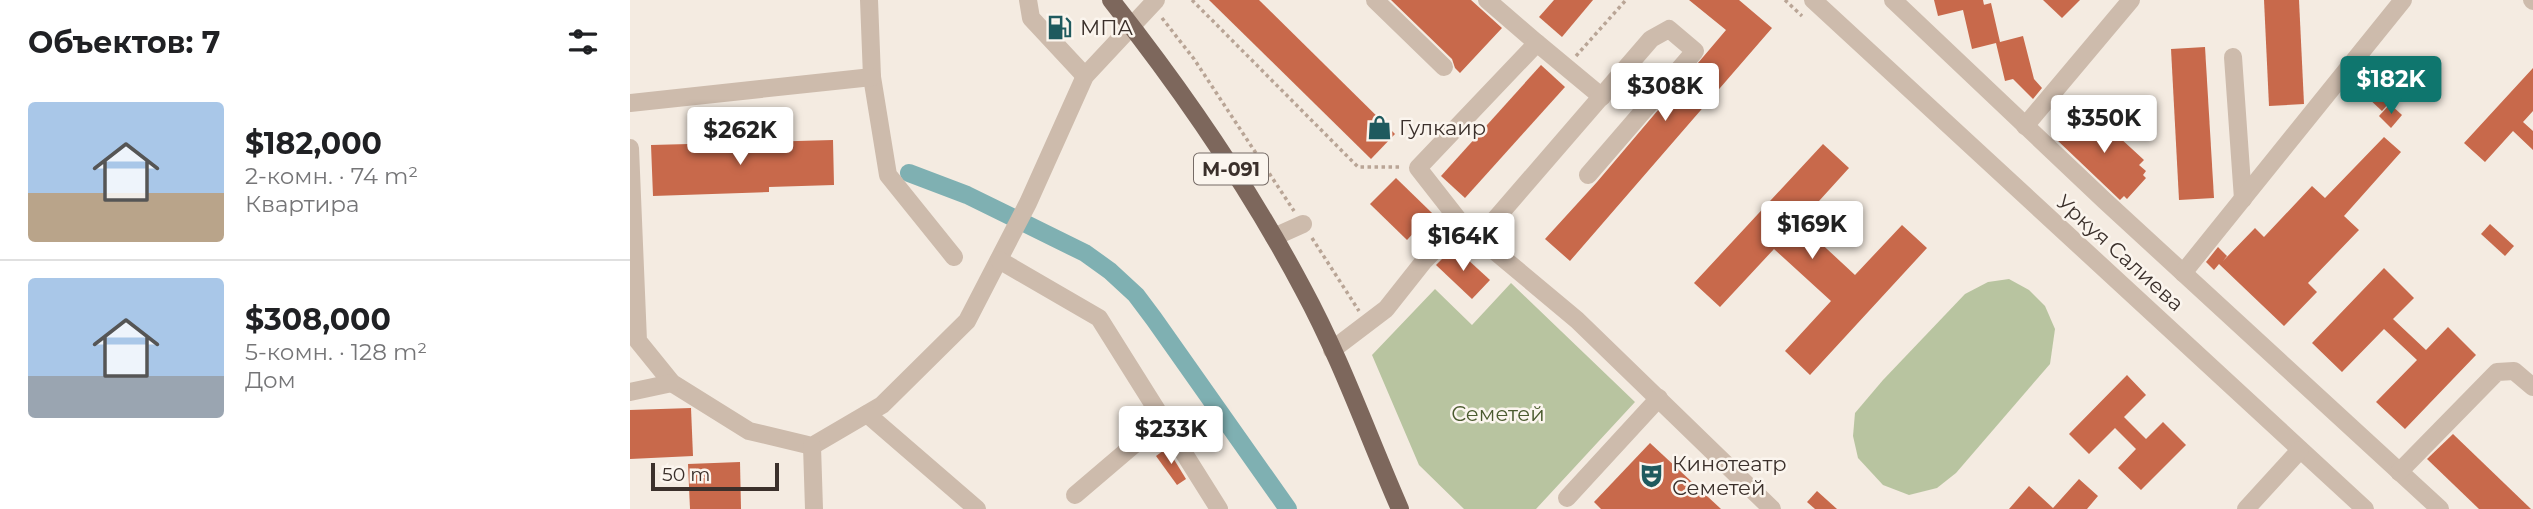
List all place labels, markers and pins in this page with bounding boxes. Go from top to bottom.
fuel station icon: МПА [1046,14,1074,42]
place label: МПА [1080,15,1134,40]
pin: $182K [2342,57,2440,116]
pin: $308K [1616,64,1714,123]
pin: $350K [2055,96,2153,155]
pin: $262K [691,108,789,167]
shop icon: Гулкаир [1365,114,1393,142]
place label: Гулкаир [1399,115,1486,140]
pin: $169K [1763,202,1861,261]
pin: $164K [1414,214,1512,273]
pin: $233K [1122,406,1220,466]
place label: Кинотеатр Семетей [1672,451,1787,500]
theatre icon: Кинотеатр Семетей [1638,462,1666,490]

